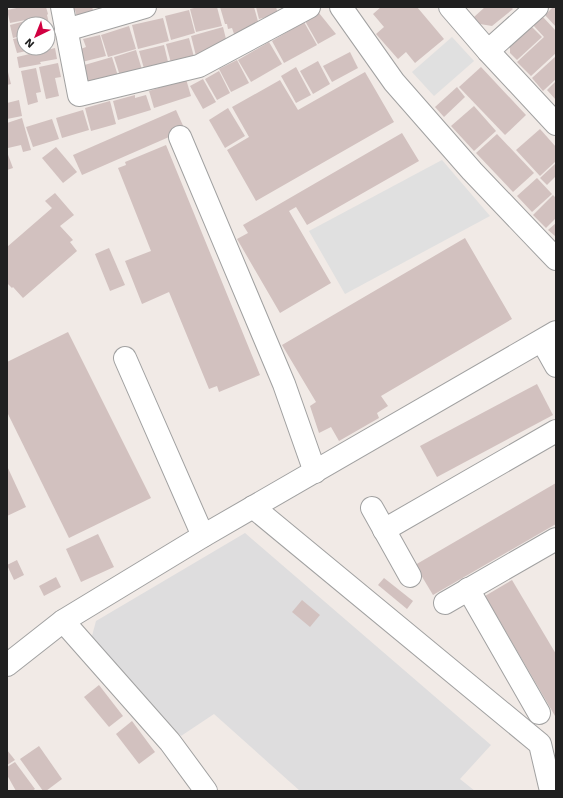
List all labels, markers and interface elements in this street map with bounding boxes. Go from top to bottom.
north arrow [16,16,56,56]
text: N [22,35,37,50]

